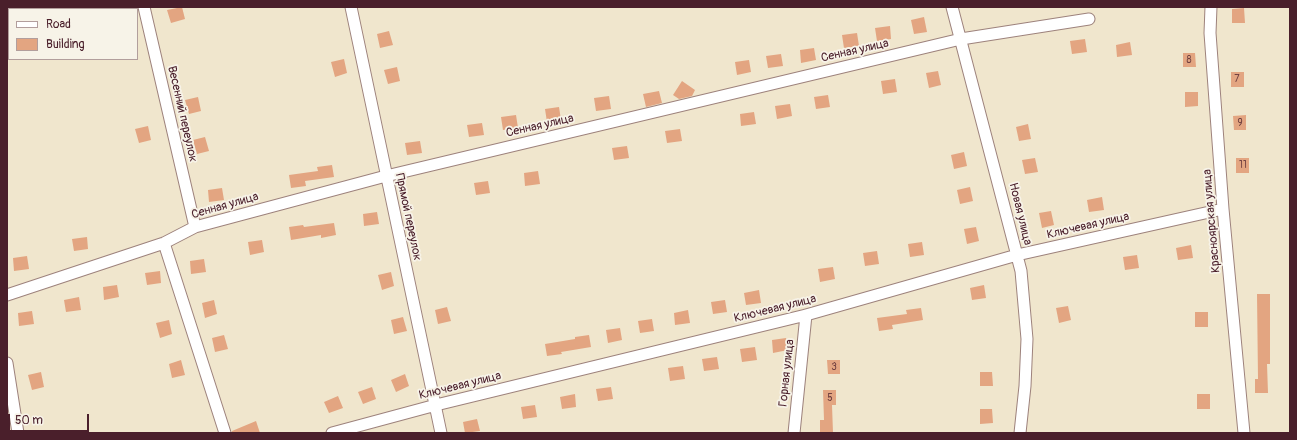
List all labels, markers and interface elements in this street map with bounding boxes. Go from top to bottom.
legend [8,8,138,60]
text: Road [46,17,71,32]
street label: Сенная улица [820,36,890,66]
text: Building [46,37,85,52]
house number: 8 [1186,54,1192,66]
street label: Весенний переулок [164,65,200,163]
house number: 7 [1234,73,1240,85]
street label: Сенная улица [505,111,575,141]
house number: 9 [1237,117,1243,129]
house number: 11 [1239,159,1247,171]
street label: Красноярская улица [1200,169,1224,273]
street label: Прямой переулок [392,172,424,262]
street label: Новая улица [1005,181,1035,247]
street label: Сенная улица [190,190,260,222]
street label: Ключевая улица [1045,210,1131,242]
street label: Ключевая улица [732,292,818,326]
street label: Горная улица [776,339,798,407]
house number: 3 [831,361,837,373]
street label: Ключевая улица [417,369,503,403]
house number: 5 [827,392,833,404]
scale bar [10,406,91,432]
text: 50 m [15,413,43,428]

